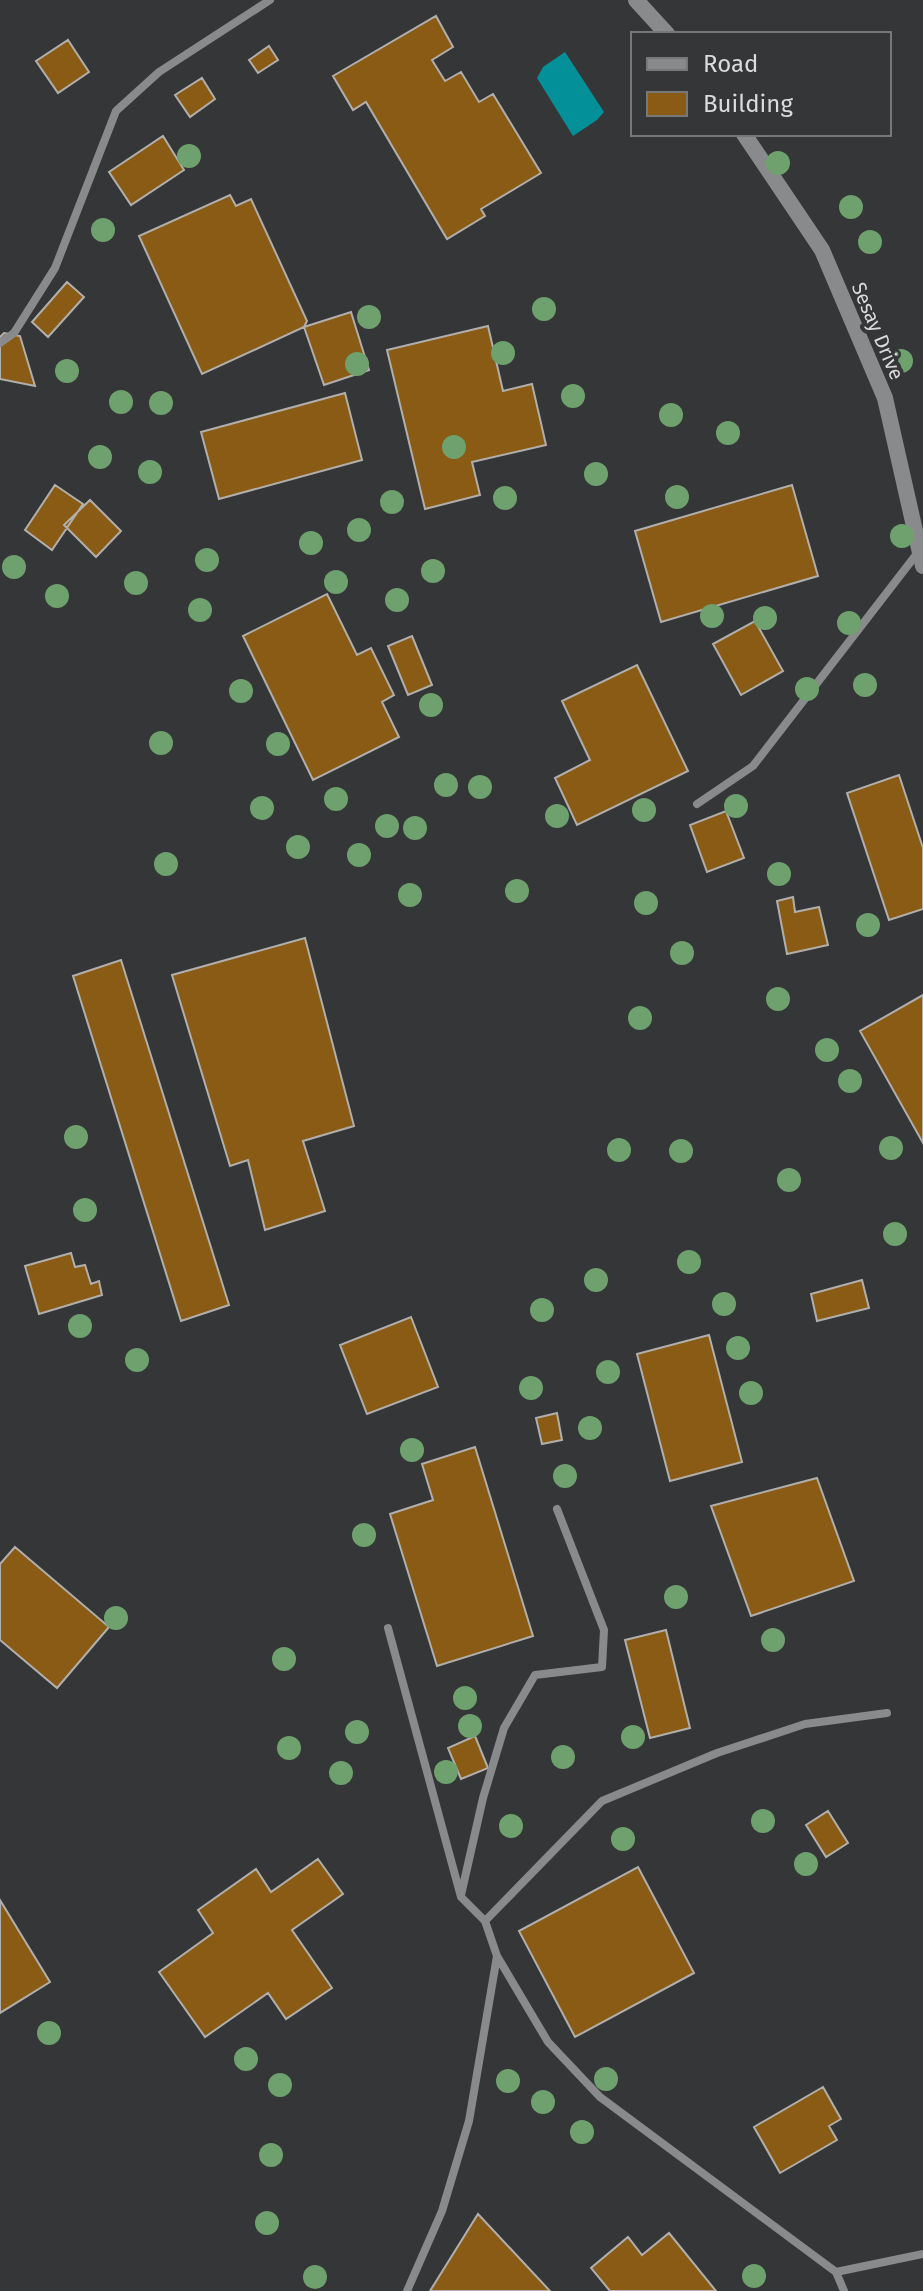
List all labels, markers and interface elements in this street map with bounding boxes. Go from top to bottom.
legend [631,32,891,136]
text: Road [703,50,758,78]
text: Building [703,90,793,118]
street label: Sesay Drive [847,279,909,383]

